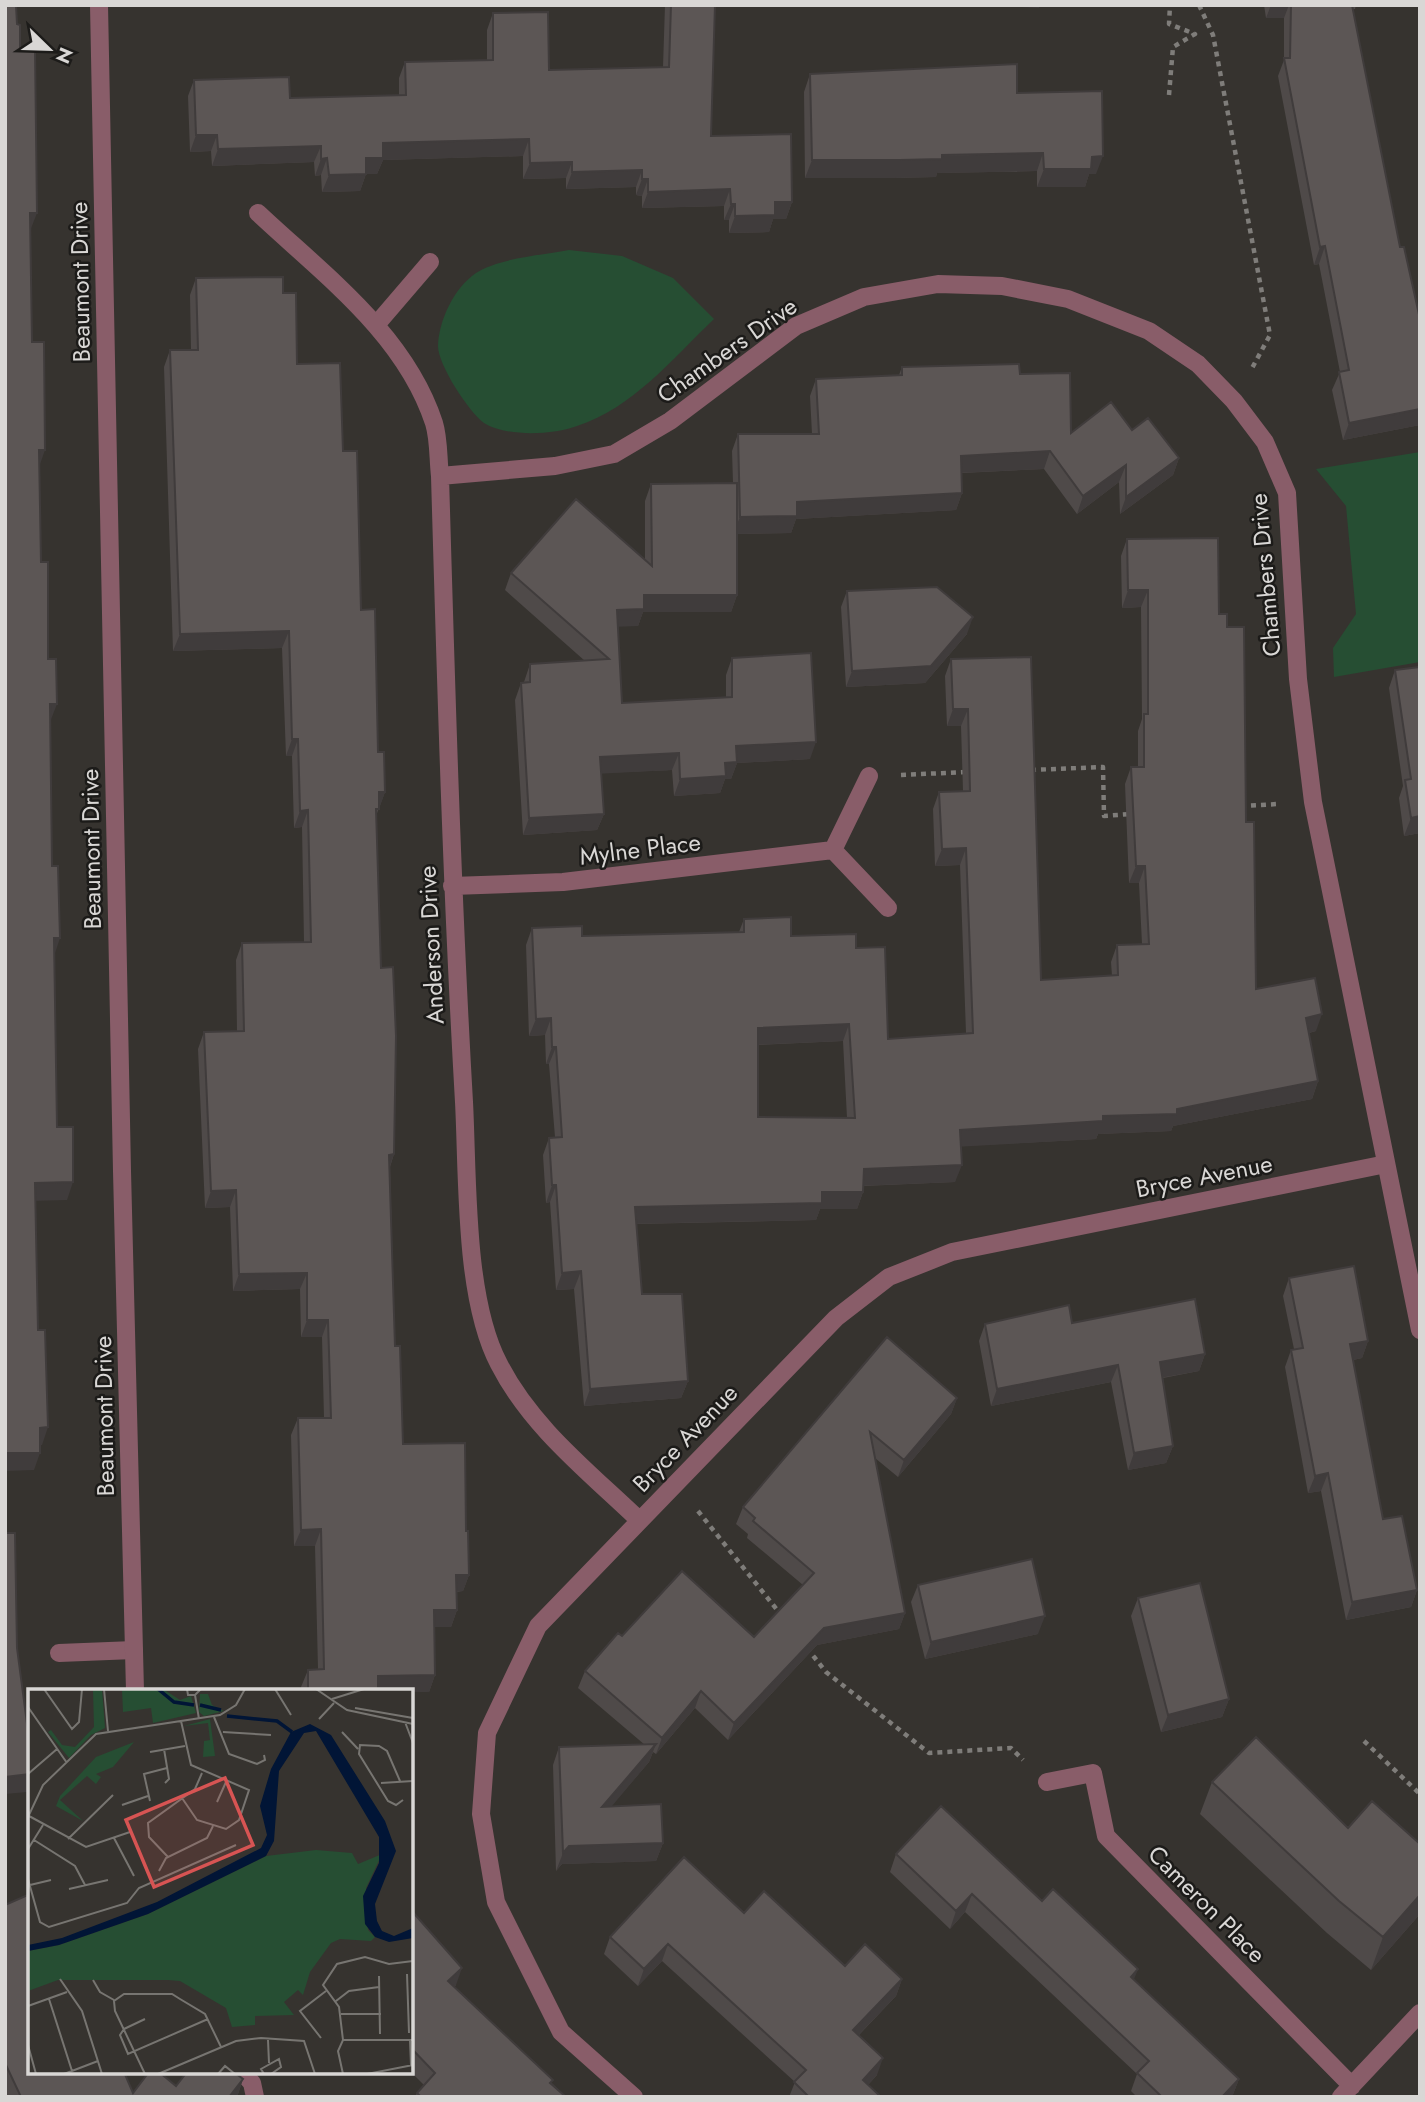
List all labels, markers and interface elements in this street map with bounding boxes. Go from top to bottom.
north arrow [14,14,84,84]
text: N [49,43,80,68]
street label: Beaumont Drive [61,201,99,363]
street label: Chambers Drive [650,289,804,411]
street label: Chambers Drive [1240,492,1290,658]
street label: Beaumont Drive [72,768,110,930]
street label: Mylne Place [577,824,703,874]
street label: Anderson Drive [409,865,453,1025]
street label: Bryce Avenue [1133,1146,1275,1206]
street label: Beaumont Drive [85,1335,123,1497]
street label: Bryce Avenue [624,1376,746,1500]
inset map [28,1689,413,2074]
street label: Cameron Place [1140,1837,1274,1971]

